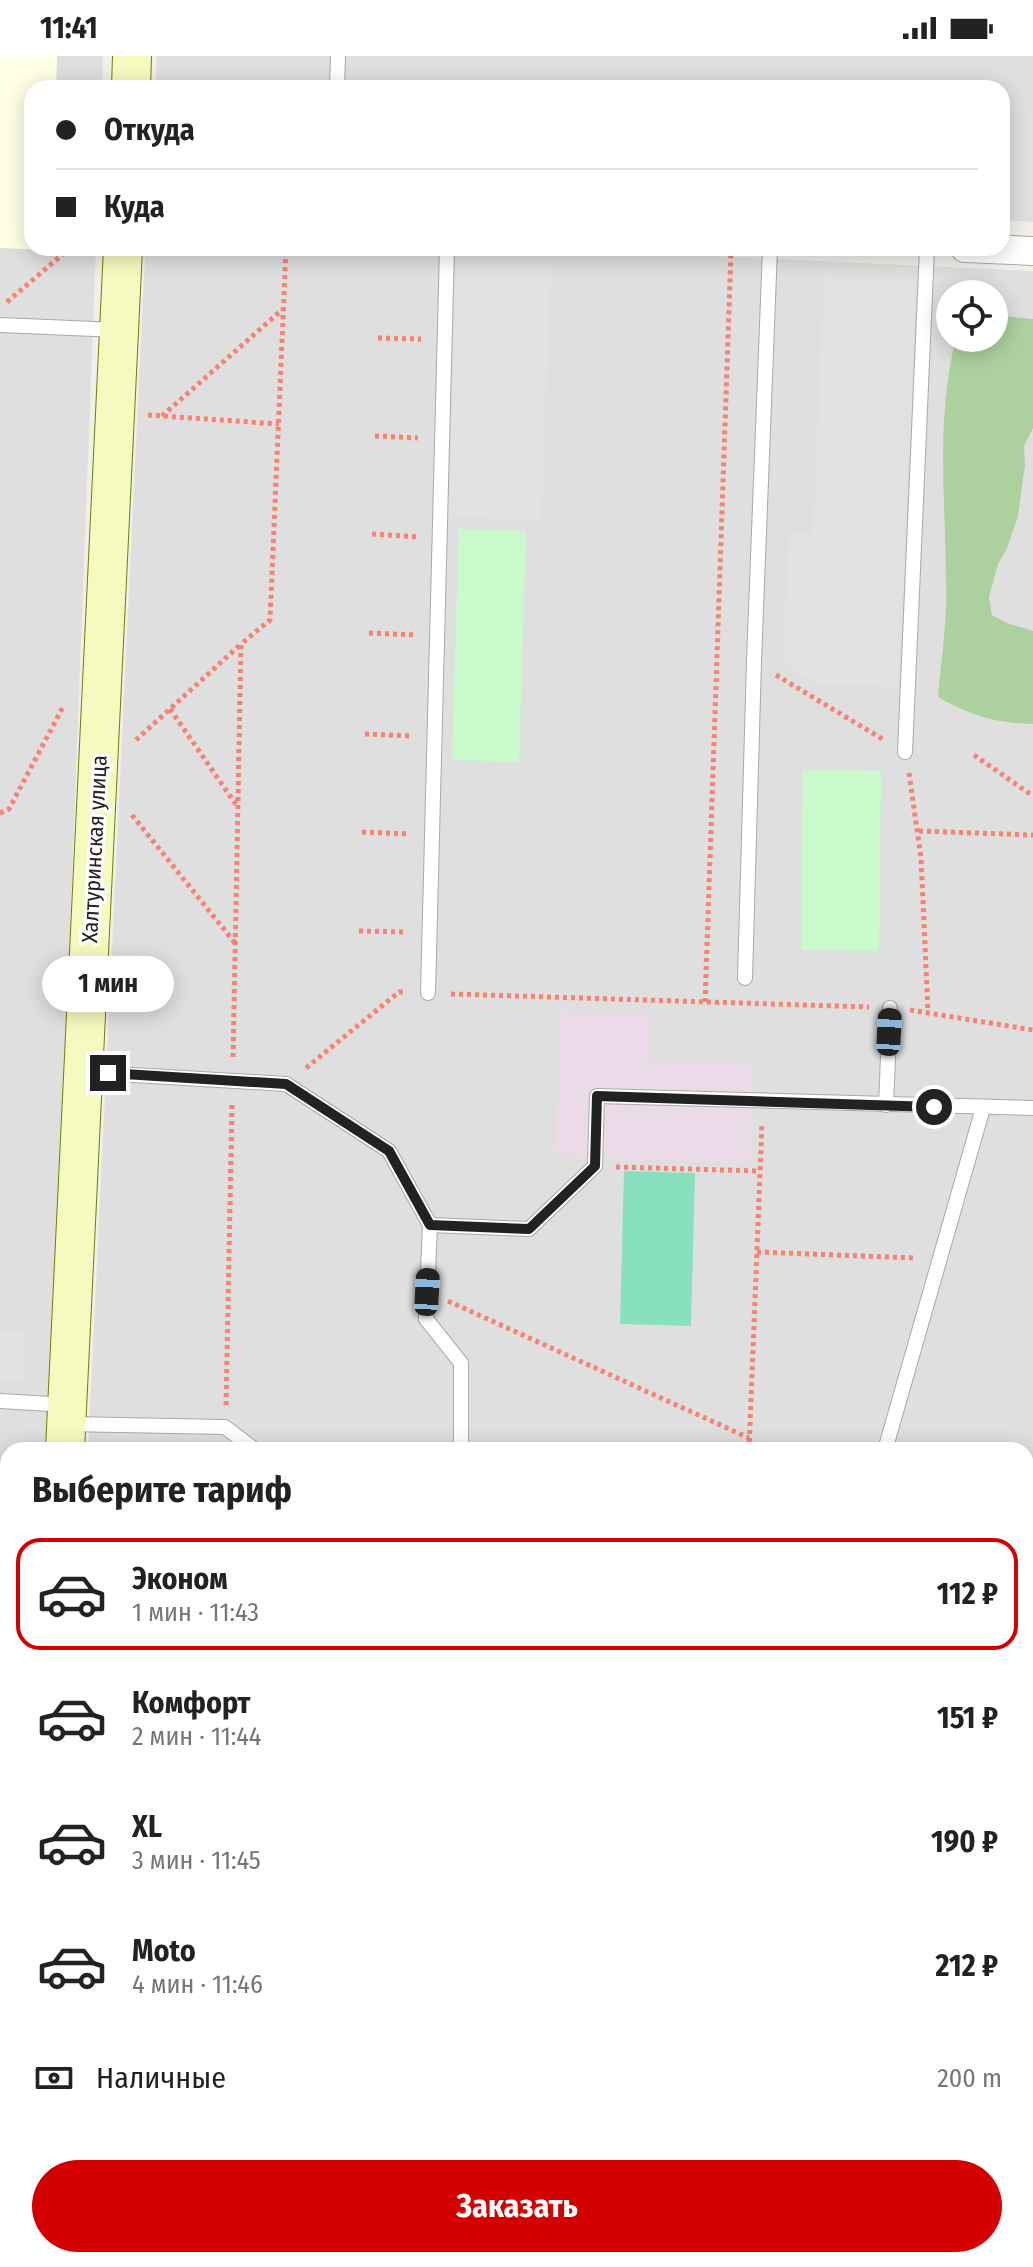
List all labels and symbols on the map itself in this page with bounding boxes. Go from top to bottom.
street label: Халтуринская улица [76,754,113,944]
callout: 1 мин [42,957,174,1013]
car [876,1007,902,1057]
route end [90,1055,126,1091]
route start [916,1089,952,1125]
car [414,1267,440,1317]

